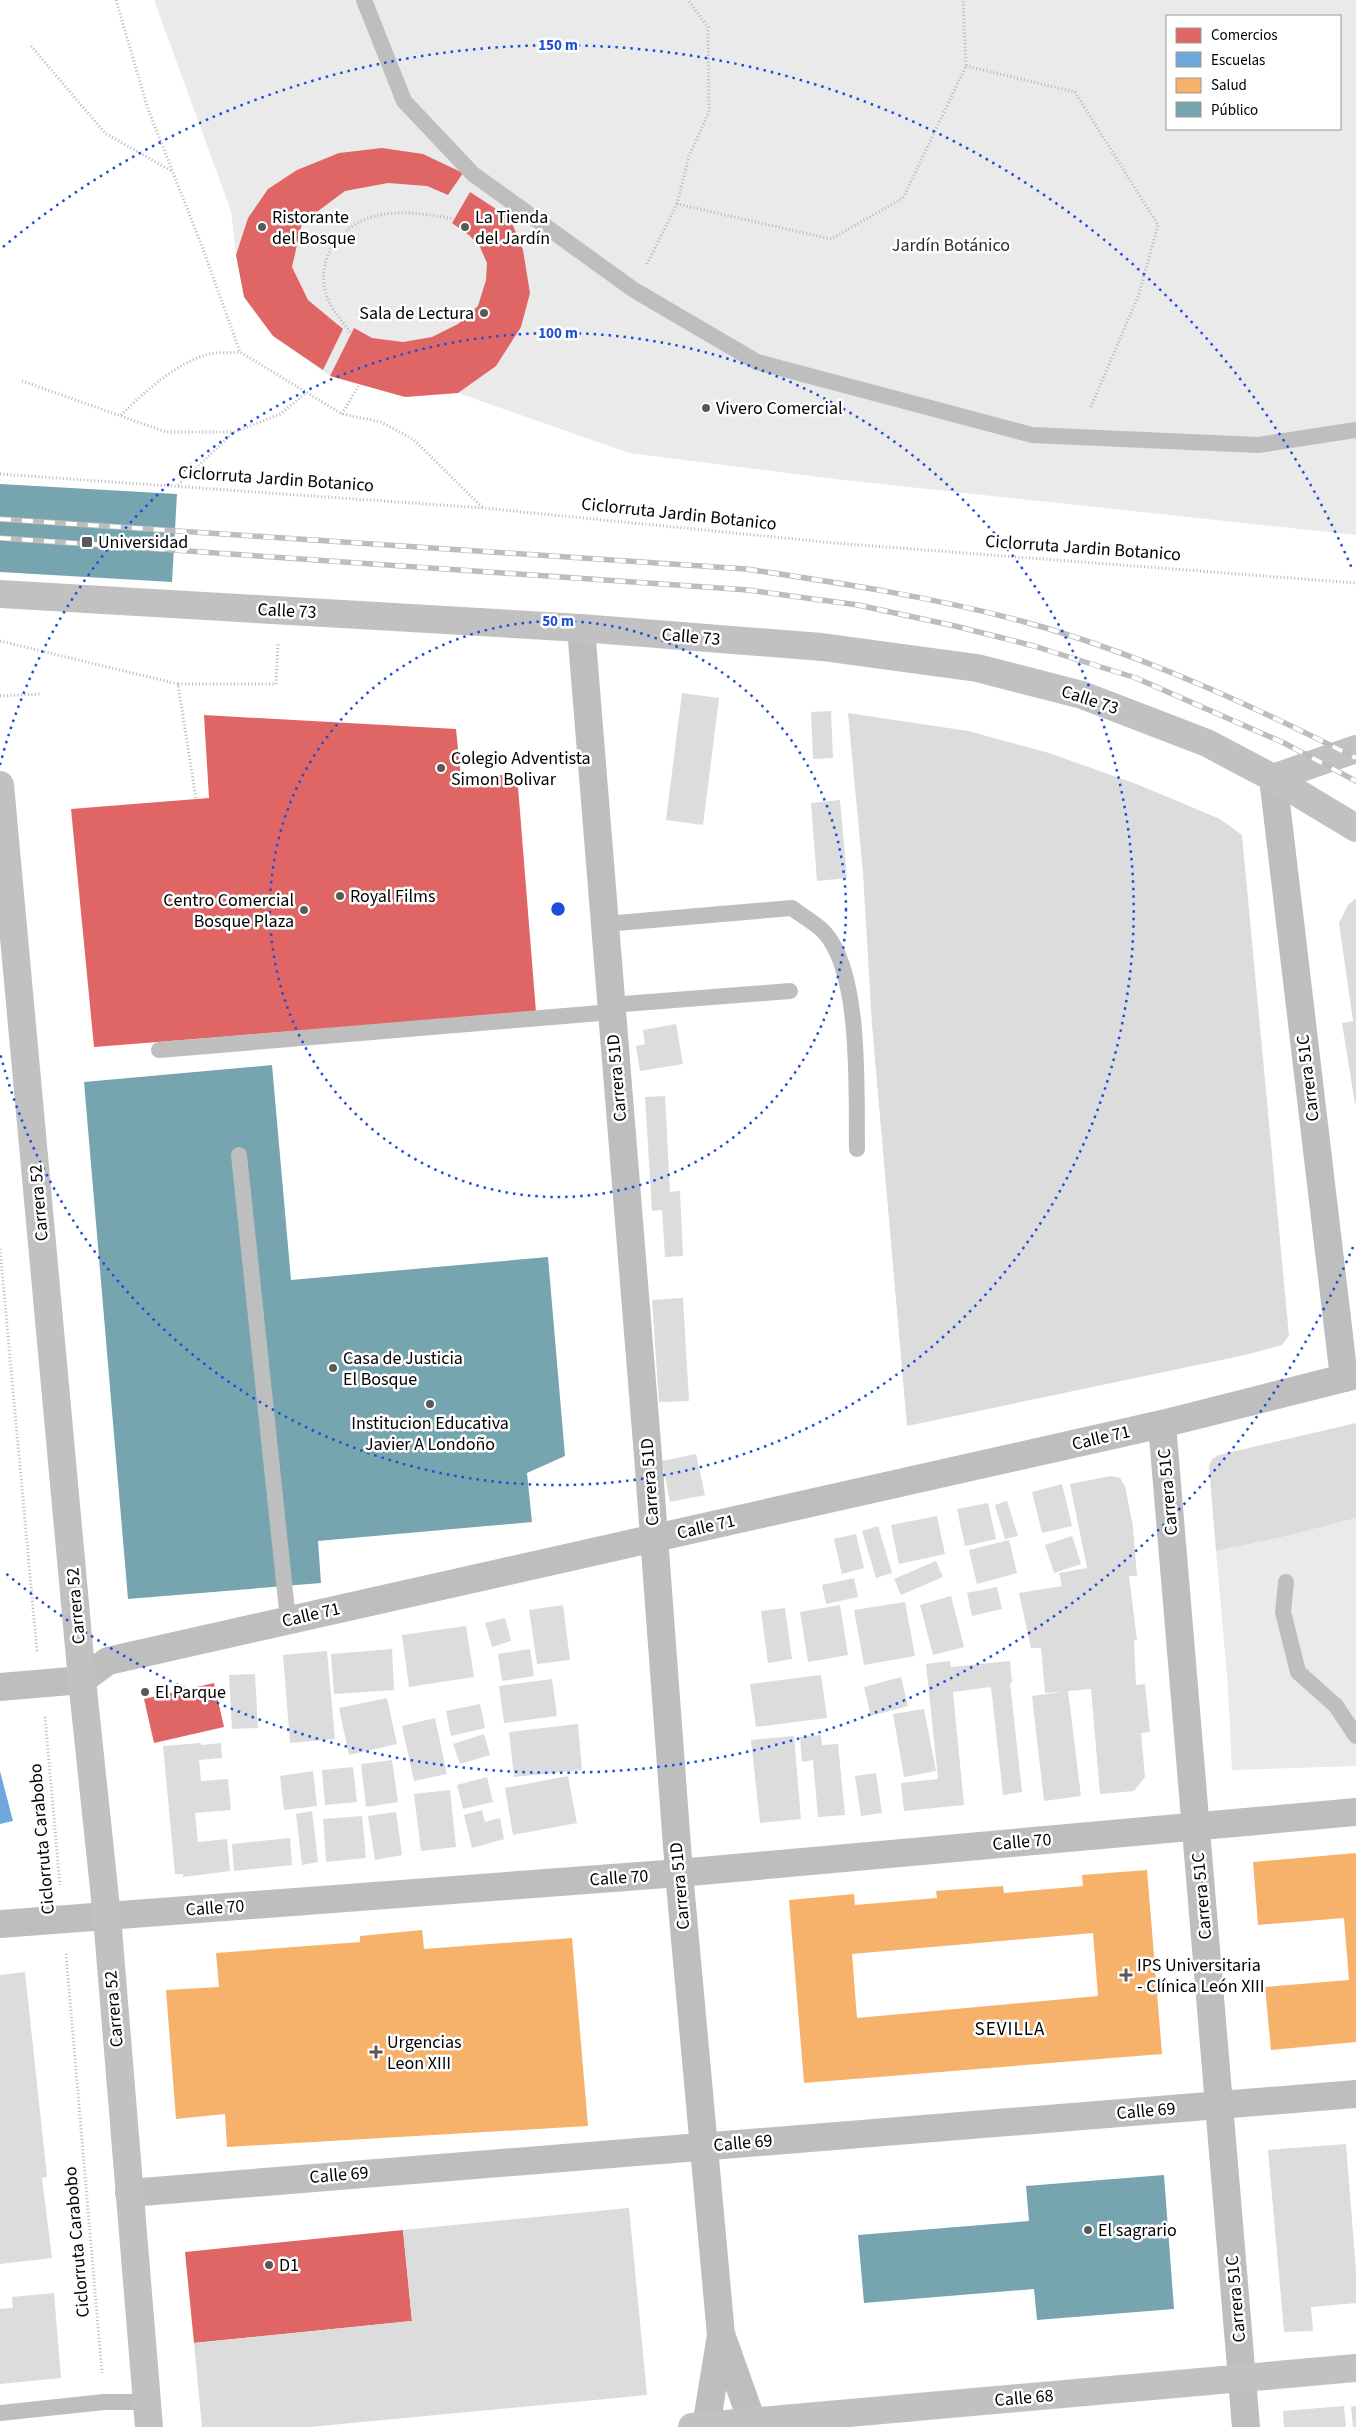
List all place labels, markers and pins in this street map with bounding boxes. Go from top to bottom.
place label: Ristorante del Bosque [272,205,356,251]
place label: La Tienda del Jardín [475,205,550,251]
marker: Ristorante del Bosque [256,221,268,233]
marker: La Tienda del Jardín [459,221,471,233]
place label: Sala de Lectura [359,301,474,326]
marker: Sala de Lectura [478,307,490,319]
place label: Vivero Comercial [716,396,843,421]
marker: Vivero Comercial [700,402,712,414]
place label: Universidad [98,530,188,555]
marker: Universidad [80,535,94,549]
place label: Colegio Adventista Simon Bolivar [451,746,591,792]
marker: Colegio Adventista Simon Bolivar [435,762,447,774]
place label: Royal Films [350,884,435,909]
place label: Centro Comercial Bosque Plaza [163,888,294,934]
marker: Royal Films [334,890,346,902]
centre of rings [549,900,567,918]
marker: Centro Comercial Bosque Plaza [298,904,310,916]
place label: Casa de Justicia El Bosque [343,1346,463,1392]
marker: Casa de Justicia El Bosque [327,1362,339,1374]
marker: Institucion Educativa Javier A Londoño [424,1398,436,1410]
place label: Institucion Educativa Javier A Londoño [351,1411,509,1457]
place label: El Parque [155,1680,226,1705]
marker: El Parque [139,1686,151,1698]
place label: IPS Universitaria - Clínica León XIII [1137,1953,1265,1999]
marker: IPS Universitaria - Clínica León XIII [1119,1968,1133,1982]
place label: Urgencias Leon XIII [387,2030,462,2076]
marker: Urgencias Leon XIII [369,2045,383,2059]
place label: El sagrario [1098,2218,1177,2243]
marker: El sagrario [1082,2224,1094,2236]
place label: D1 [279,2253,299,2278]
marker: D1 [263,2259,275,2271]

